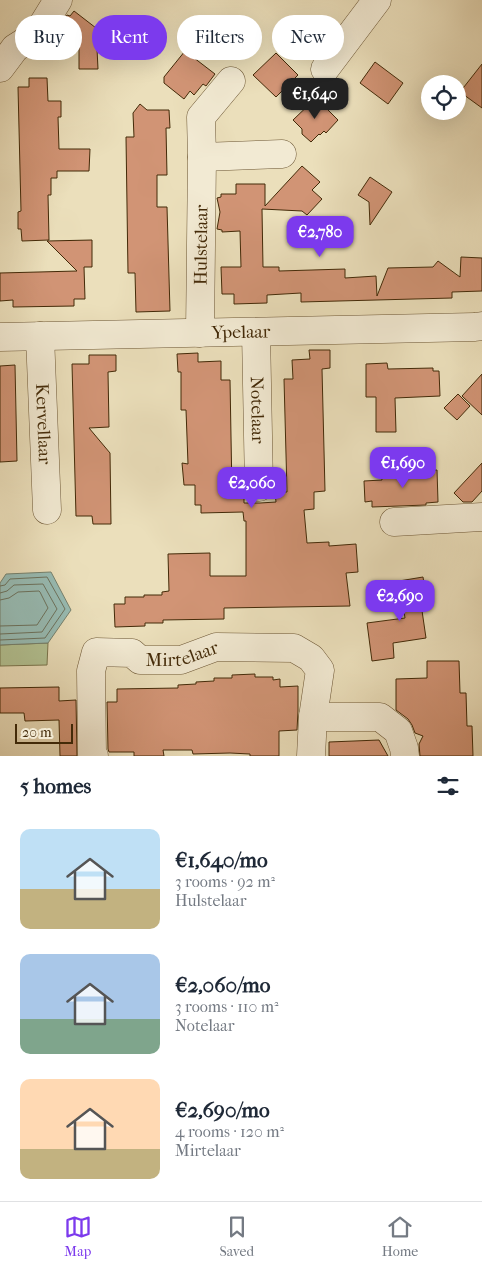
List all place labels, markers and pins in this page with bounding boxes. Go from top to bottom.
pin: €1,640 [274,78,356,120]
pin: €2,780 [279,216,361,258]
pin: €1,690 [362,446,444,489]
pin: €2,060 [211,466,293,509]
pin: €2,690 [359,580,441,622]

